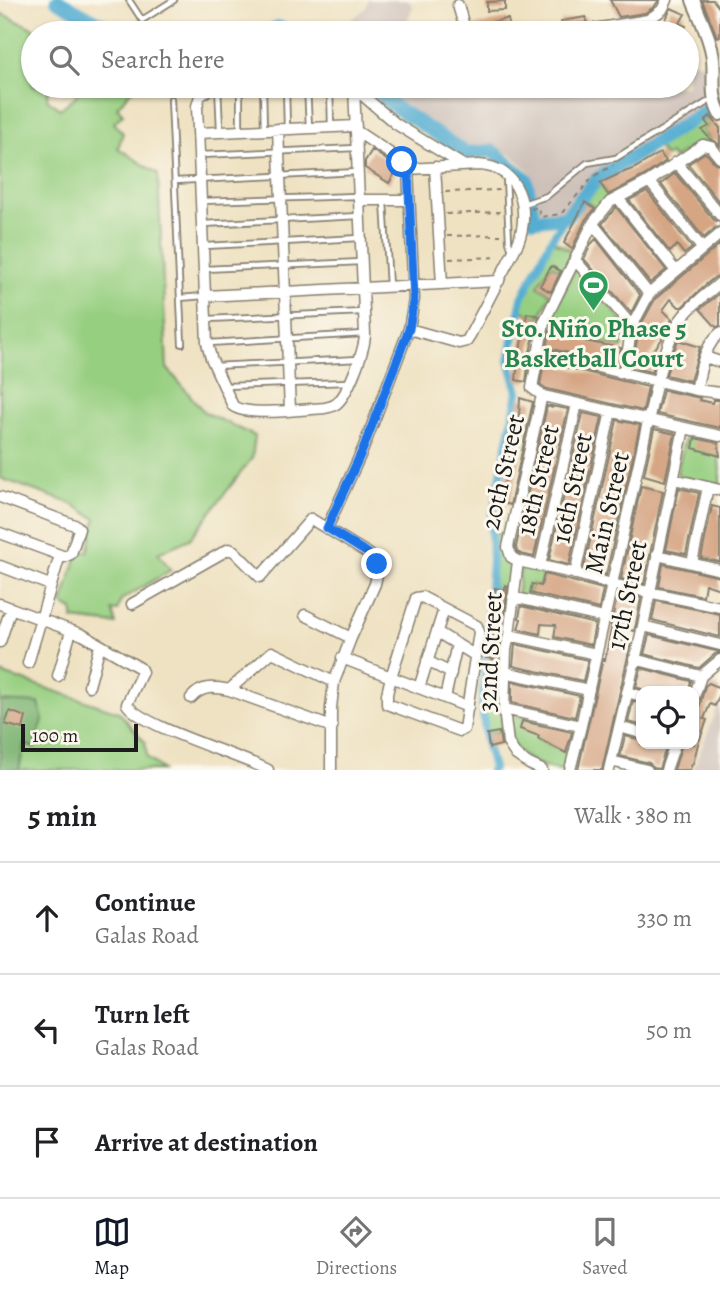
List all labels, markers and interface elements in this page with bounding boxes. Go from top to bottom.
search box [21,21,699,98]
icon: search [45,41,83,79]
text: Search here [101,42,225,77]
route start [386,146,417,177]
sports icon: Sto. Niño Phase 5 Basketball Court [577,268,611,312]
place label: Sto. Niño Phase 5 Basketball Court [501,311,687,376]
street label: 20th Street [473,410,533,533]
street label: 18th Street [508,421,568,539]
street label: 16th Street [543,429,601,547]
street label: Main Street [576,448,638,578]
street label: 17th Street [598,536,656,653]
route end [361,548,392,579]
street label: 32nd Street [469,591,511,713]
map controls [636,686,699,749]
button: locate [636,686,699,749]
scale bar [21,721,138,753]
text: 100 m [32,723,78,749]
text: 5 min [28,796,97,836]
text: Walk · 380 m [574,800,692,831]
text: Continue [95,885,196,920]
icon: ahead [28,899,66,937]
text: 330 m [637,903,692,934]
text: Galas Road [95,920,199,951]
text: Turn left [95,997,190,1032]
icon: left [28,1011,66,1049]
text: 50 m [646,1015,692,1046]
text: Galas Road [95,1032,199,1063]
icon: arrive [28,1123,66,1161]
text: Arrive at destination [95,1125,318,1160]
tab: Map [93,1213,131,1281]
tab: Directions [316,1213,397,1281]
tab: Saved [582,1213,627,1281]

